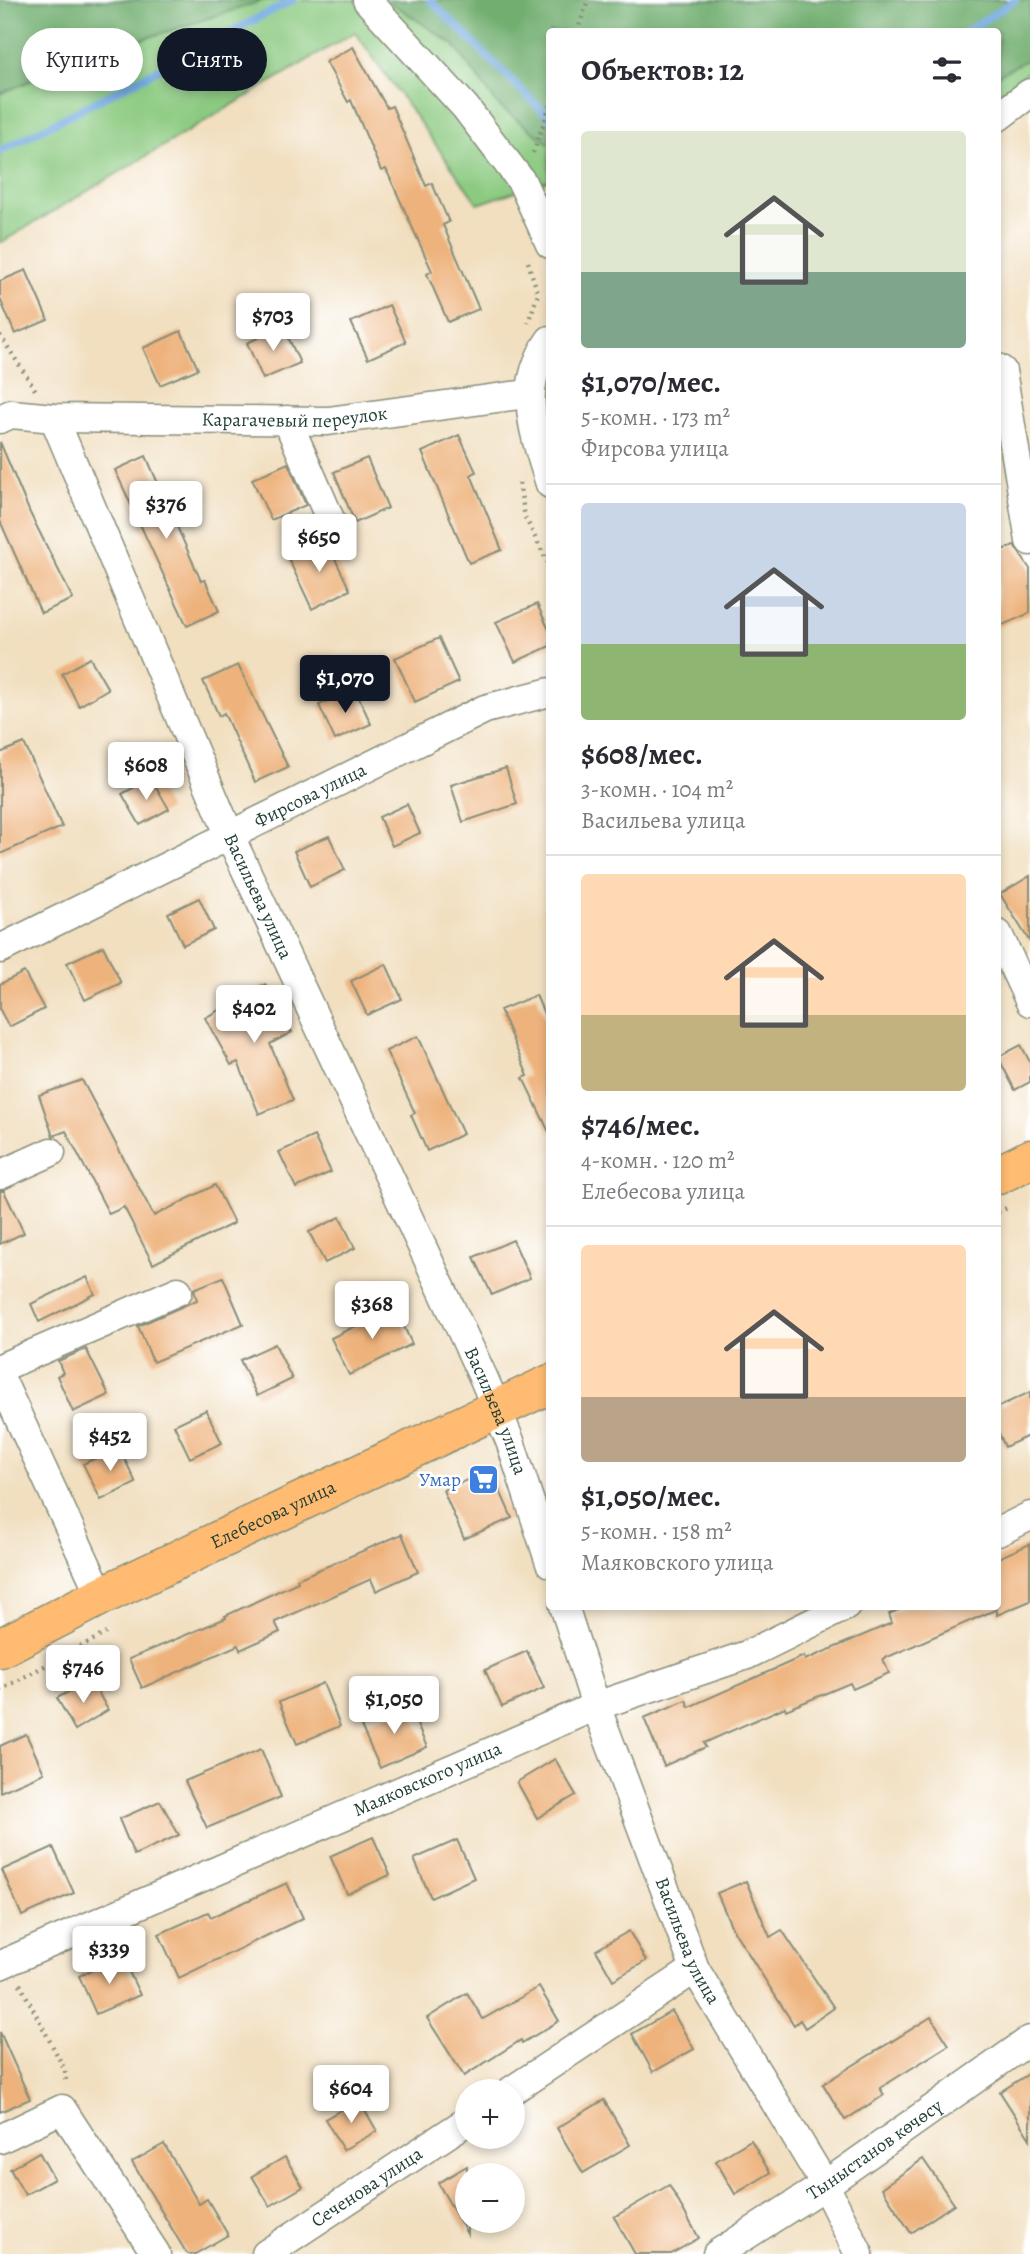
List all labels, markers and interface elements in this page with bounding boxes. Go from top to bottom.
chip: Купить [21,28,143,91]
chip: Снять [157,28,267,91]
text: Объектов: 12 [581,50,744,90]
icon: filters [928,51,966,89]
icon: home [711,177,837,303]
pin: $703 [232,294,314,353]
text: $703 [252,300,294,331]
text: $1,070/мес. [581,362,721,402]
street label: Карагачевый переулок [201,400,389,434]
text: 5-комн. · 173 m² [581,402,730,433]
text: Фирсова улица [581,433,729,464]
pin: $376 [125,482,207,541]
text: $376 [145,488,187,519]
pin: $650 [278,514,360,574]
text: $650 [298,521,340,552]
icon: home [711,549,837,675]
pin: $1,070 [288,656,402,715]
text: $1,070 [316,662,374,693]
text: $608/мес. [581,734,703,774]
pin: $608 [105,742,187,802]
text: $608 [124,749,168,780]
street label: Фирсова улица [250,757,371,834]
text: 3-комн. · 104 m² [581,774,733,805]
text: Васильева улица [581,805,746,836]
street label: Васильева улица [218,829,299,964]
icon: home [711,920,837,1046]
pin: $402 [213,986,295,1045]
text: $402 [232,992,276,1023]
text: $746/мес. [581,1105,701,1145]
text: 4-комн. · 120 m² [581,1145,735,1176]
text: Елебесова улица [581,1176,745,1207]
pin: $368 [331,1282,413,1341]
text: $368 [351,1288,393,1319]
icon: home [711,1291,837,1417]
street label: Васильева улица [458,1343,533,1478]
pin: $452 [69,1414,151,1473]
text: $452 [89,1420,131,1451]
supermarket icon: Умар [467,1463,501,1497]
place label: Умар [419,1467,461,1493]
street label: Елебесова улица [206,1474,340,1555]
text: $1,050/мес. [581,1476,721,1516]
text: 5-комн. · 158 m² [581,1516,732,1547]
text: Маяковского улица [581,1547,774,1578]
pin: $746 [42,1646,124,1705]
text: $746 [62,1652,104,1683]
pin: $1,050 [337,1676,451,1736]
text: $1,050 [365,1683,423,1714]
street label: Маяковского улица [349,1736,506,1823]
street label: Васильева улица [649,1874,726,2009]
pin: $339 [68,1926,150,1986]
text: $339 [88,1933,130,1964]
pin: $604 [310,2066,392,2125]
text: $604 [329,2072,373,2103]
map controls [455,2079,525,2233]
button: + [455,2079,525,2149]
street label: Тыныстанов көчөсү [802,2093,948,2206]
street label: Сеченова улица [306,2141,428,2234]
button: − [455,2163,525,2233]

